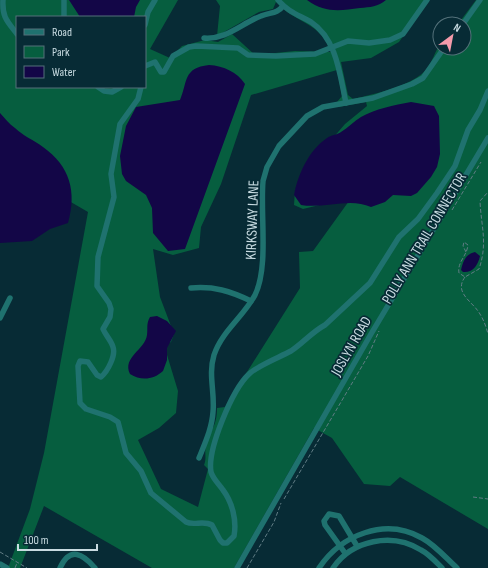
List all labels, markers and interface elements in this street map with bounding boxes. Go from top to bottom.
legend [16,16,146,88]
north arrow [432,16,472,56]
text: N [451,21,463,35]
text: Road [52,25,72,40]
text: Park [52,45,70,60]
text: Water [52,65,76,80]
street label: POLLY ANN TRAIL CONNECTOR [378,169,471,307]
street label: KIRKSWAY LANE [242,180,263,260]
street label: JOSLYN ROAD [326,313,376,380]
scale bar [18,526,97,552]
text: 100 m [24,533,49,548]

